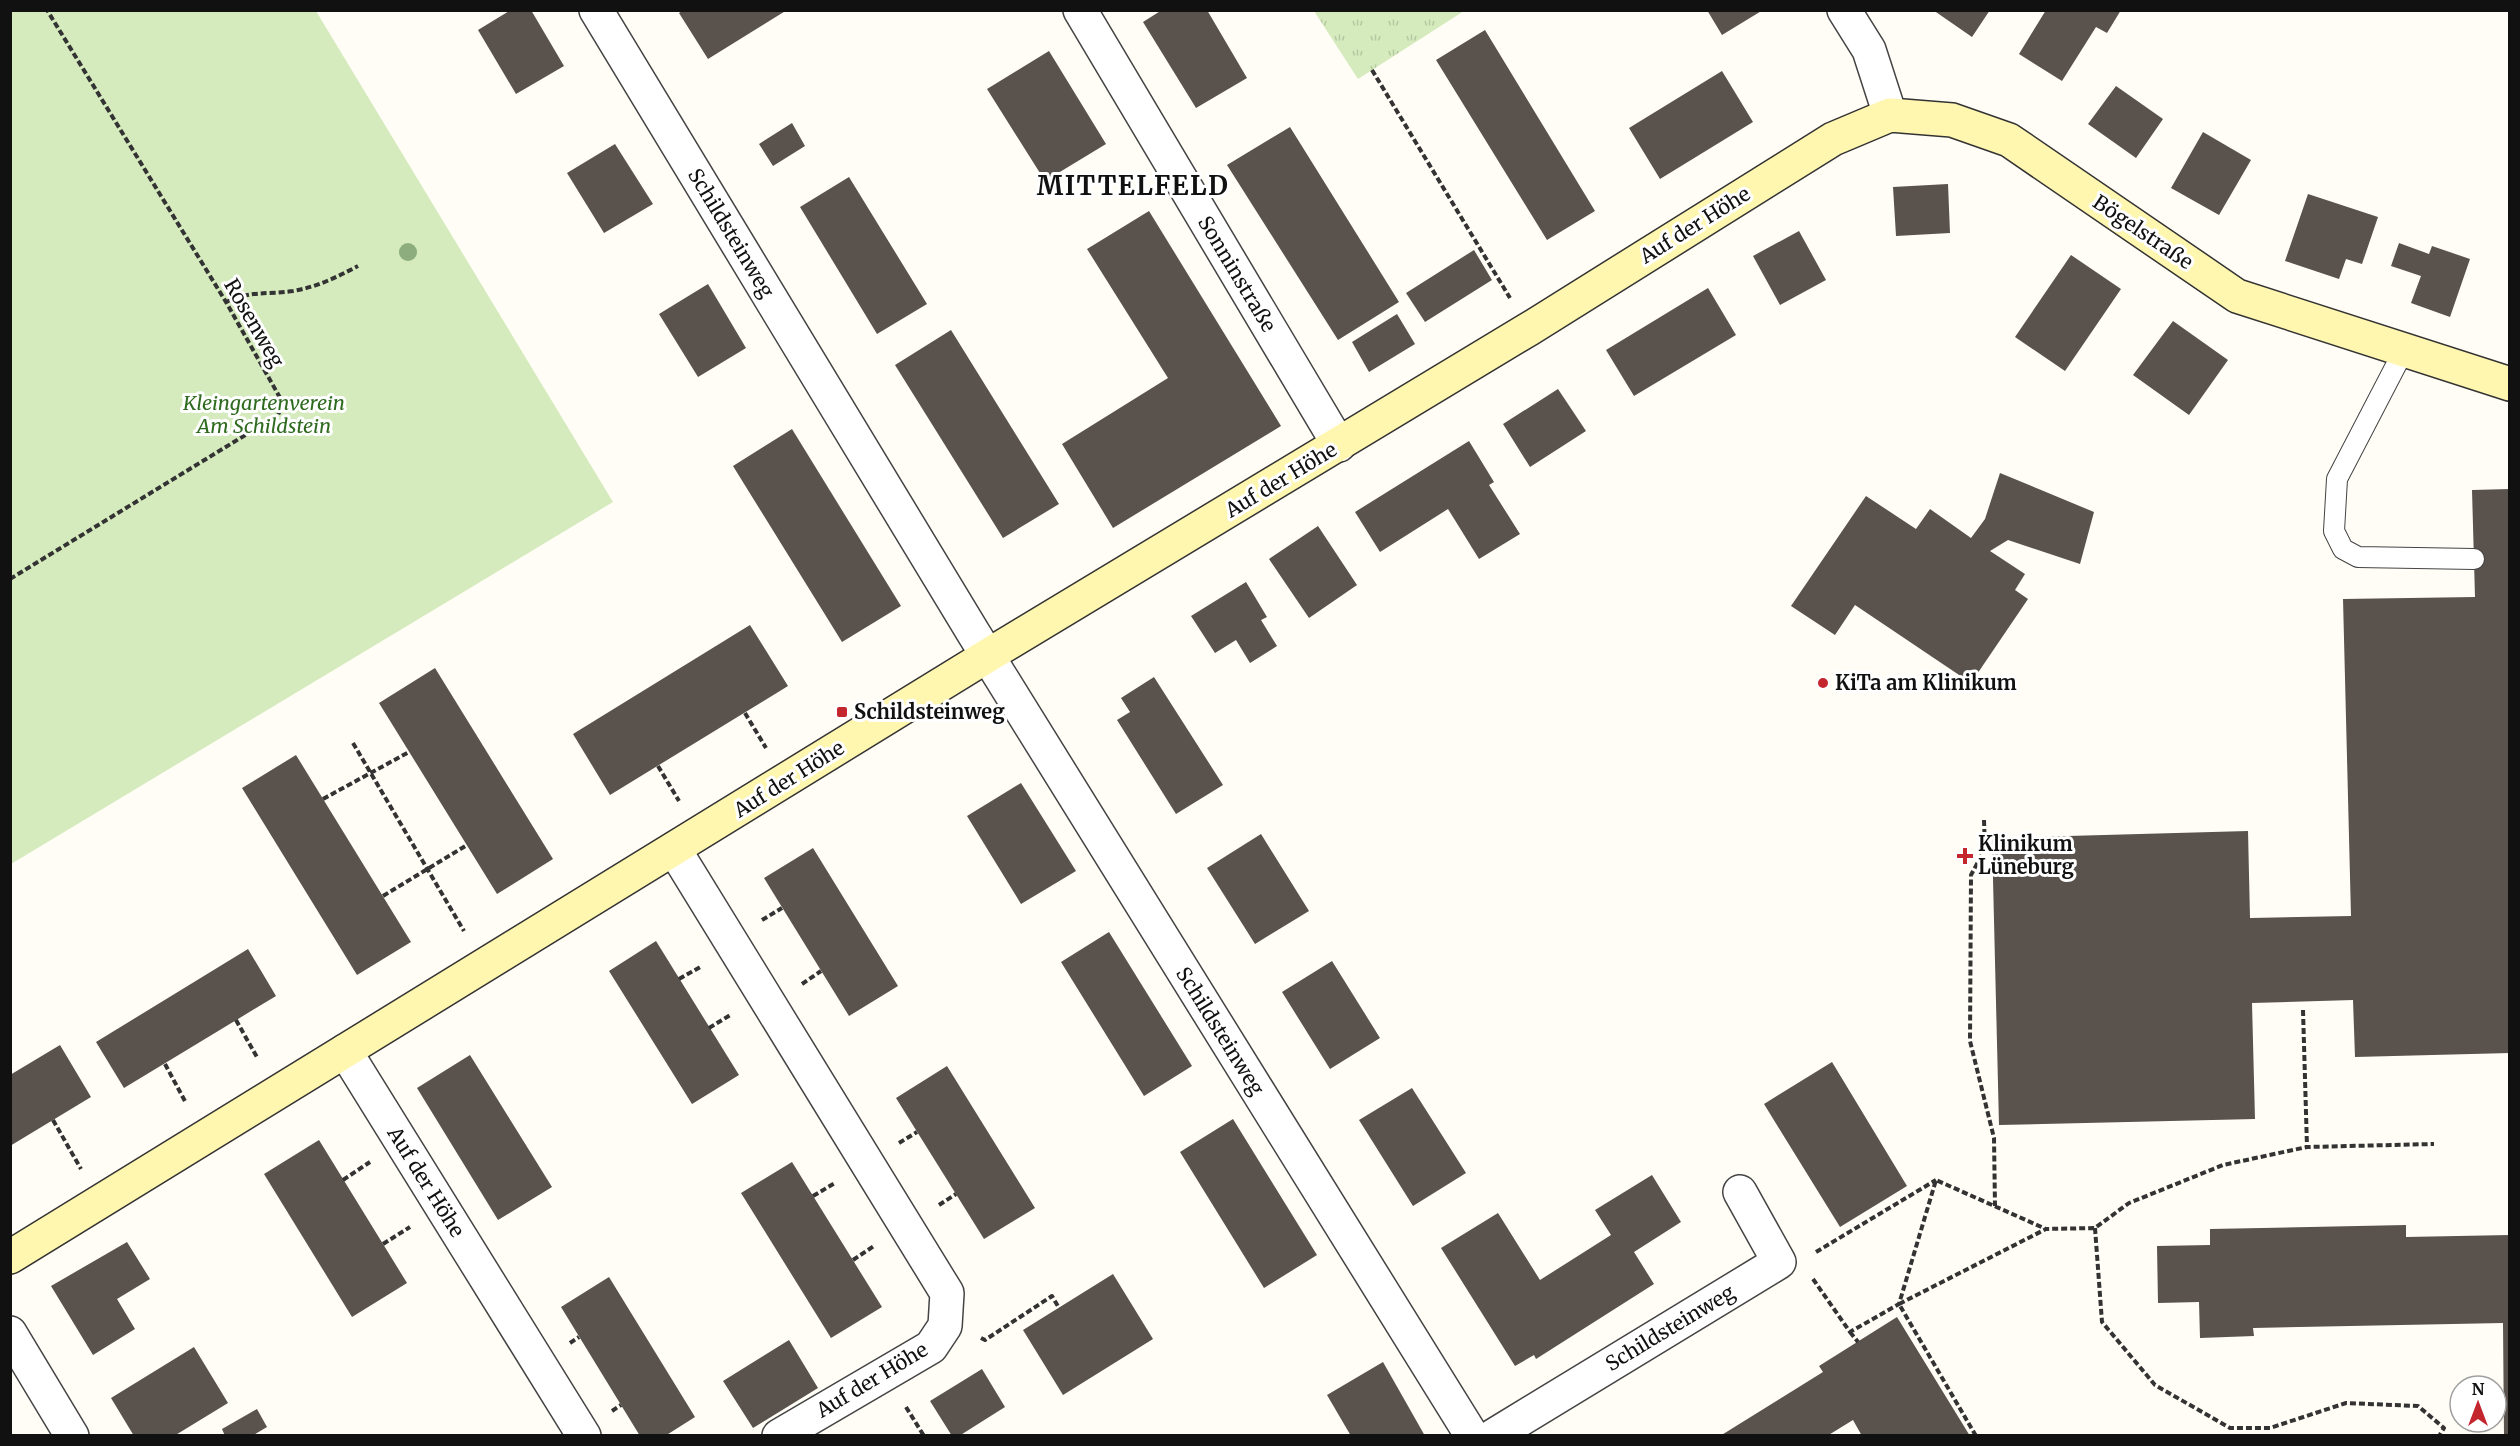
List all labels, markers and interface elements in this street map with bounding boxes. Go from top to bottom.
street label: Schildsteinweg [683,164,780,302]
district label: MITTELFELD [1037,169,1229,202]
street label: Auf der Höhe [1634,181,1755,269]
street label: Bögelstraße [2089,189,2198,274]
street label: Sonninstraße [1193,211,1282,336]
street label: Rosenweg [219,274,290,371]
park label: Kleingartenverein Am Schildstein [182,390,345,438]
street label: Auf der Höhe [1220,437,1341,523]
place label: KiTa am Klinikum [1835,670,2017,695]
marker: KiTa am Klinikum [1816,676,1830,690]
place label: Schildsteinweg [854,699,1005,724]
marker: Schildsteinweg [835,705,849,719]
street label: Auf der Höhe [728,735,849,823]
place label: Klinikum Lüneburg [1978,831,2075,879]
marker: Klinikum Lüneburg [1956,847,1974,865]
street label: Schildsteinweg [1171,962,1270,1099]
street label: Auf der Höhe [382,1121,470,1242]
street label: Schildsteinweg [1601,1279,1739,1376]
street label: Auf der Höhe [811,1337,932,1423]
north arrow [2448,1374,2508,1434]
text: N [2472,1379,2485,1399]

